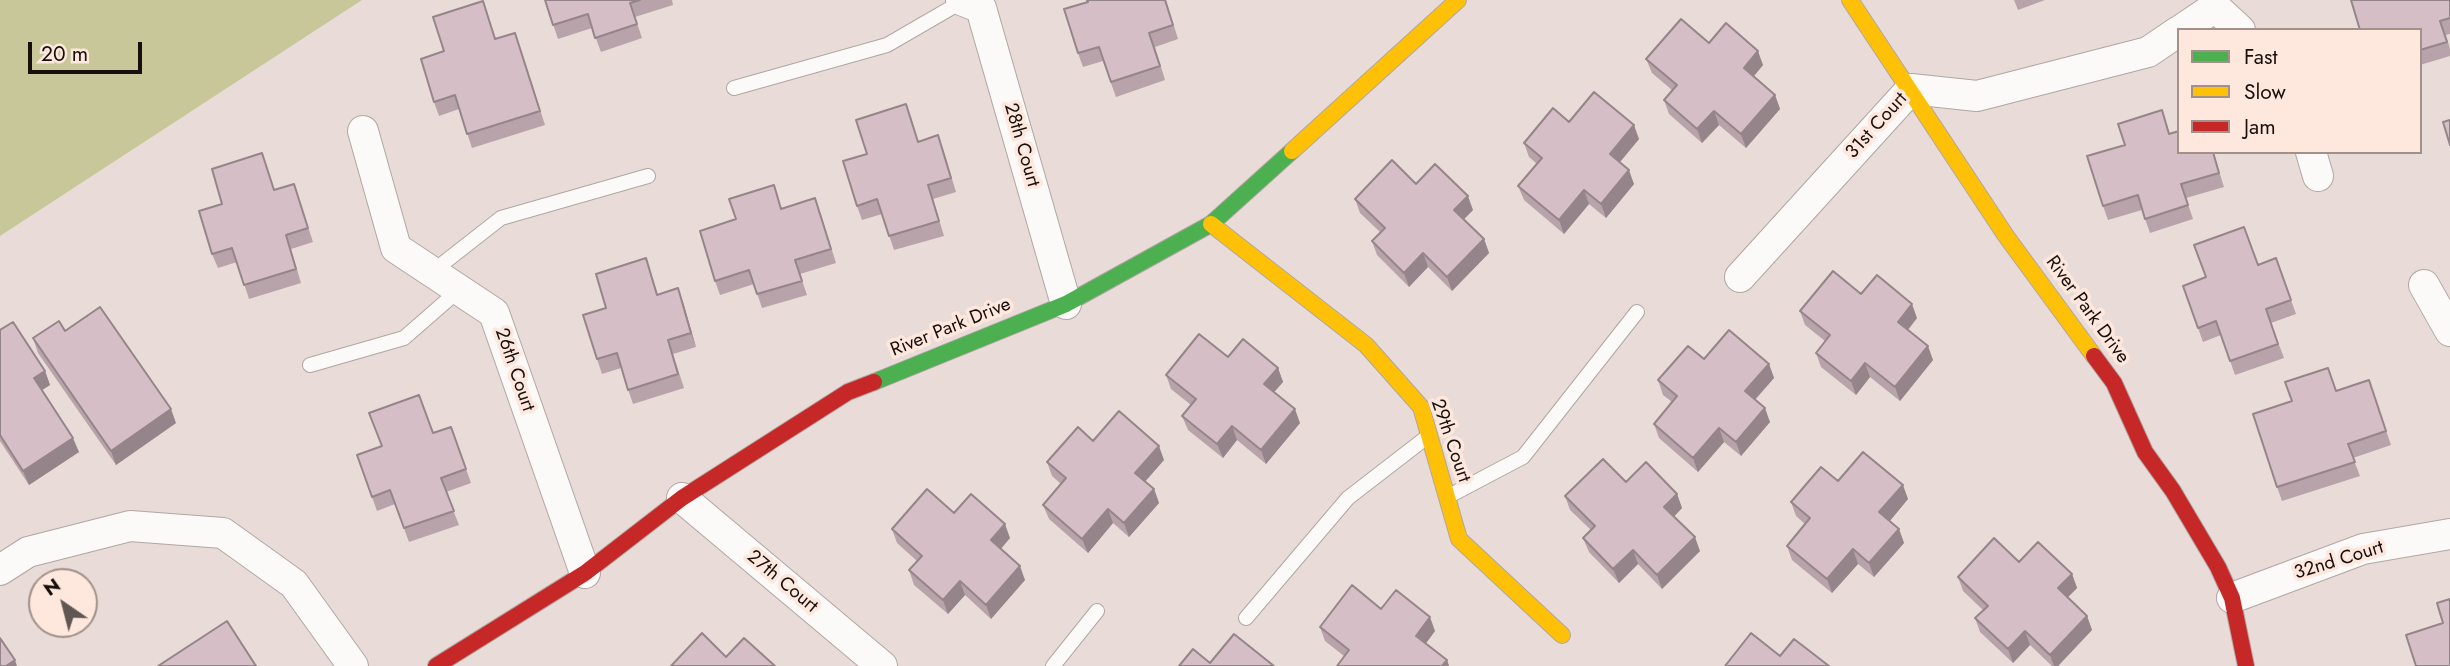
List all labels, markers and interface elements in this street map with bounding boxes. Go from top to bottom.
scale bar [32,28,145,72]
legend [2177,28,2422,154]
text: 20 m [41,39,88,69]
text: Fast [2244,42,2277,72]
text: Slow [2244,77,2286,107]
street label: 31st Court [1841,88,1913,164]
street label: 28th Court [998,101,1044,189]
text: Jam [2244,112,2276,142]
street label: River Park Drive [2040,252,2134,368]
street label: River Park Drive [888,294,1014,362]
street label: 26th Court [489,325,539,415]
street label: 29th Court [1425,396,1475,486]
street label: 32nd Court [2292,537,2386,585]
street label: 27th Court [742,546,822,618]
north arrow [28,568,98,638]
text: N [38,572,66,602]

